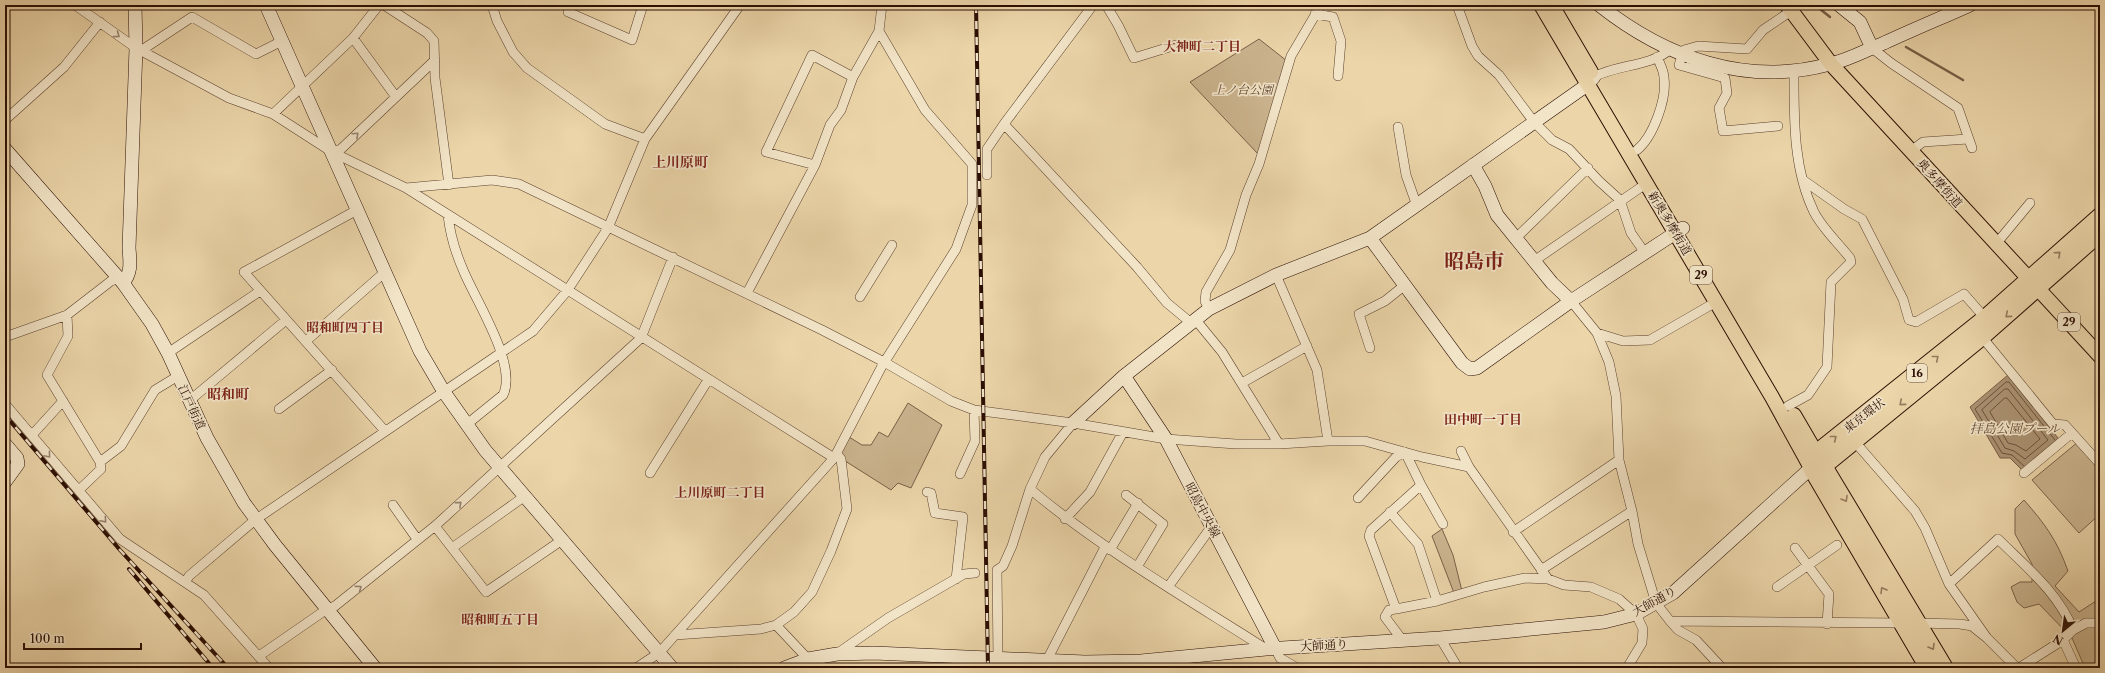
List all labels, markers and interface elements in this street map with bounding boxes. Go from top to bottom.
one-way arrow [112,30,119,37]
district label: 大神町二丁目 [1163,38,1241,54]
park label: 上ノ台公園 [1213,82,1275,97]
one-way arrow [351,132,359,140]
district label: 上川原町 [652,153,709,171]
street label: 奥多摩街道 [1914,156,1966,210]
street label: 新奥多摩街道 [1645,188,1695,258]
district label: 昭島市 [1444,249,1504,273]
one-way arrow [2053,252,2061,259]
road number: 29 [1690,266,1712,284]
one-way arrow [2006,310,2013,317]
road number: 29 [2058,313,2080,331]
district label: 昭和町四丁目 [306,319,384,335]
one-way arrow [1932,355,1939,362]
road number: 16 [1907,364,1927,382]
street label: 江戸街道 [175,382,209,432]
district label: 昭和町 [207,385,250,403]
street label: 東京環状 [1840,394,1888,436]
one-way arrow [1899,399,1907,406]
district label: 田中町一丁目 [1444,411,1522,427]
water label: 拝島公園プール [1970,420,2062,436]
one-way arrow [1830,436,1837,443]
one-way arrow [44,450,51,457]
street label: 昭島中央線 [1182,480,1224,540]
district label: 上川原町二丁目 [674,484,766,500]
one-way arrow [1840,495,1847,502]
one-way arrow [454,502,461,509]
one-way arrow [100,515,107,523]
street label: 大師通り [1629,583,1679,619]
one-way arrow [355,585,362,592]
one-way arrow [1881,587,1888,594]
district label: 昭和町五丁目 [461,611,539,627]
north arrow [2043,611,2083,651]
scale bar [24,625,141,651]
text: 100 m [30,631,65,646]
text: N [2050,631,2066,648]
street label: 大師通り [1300,636,1348,654]
one-way arrow [1927,643,1935,650]

